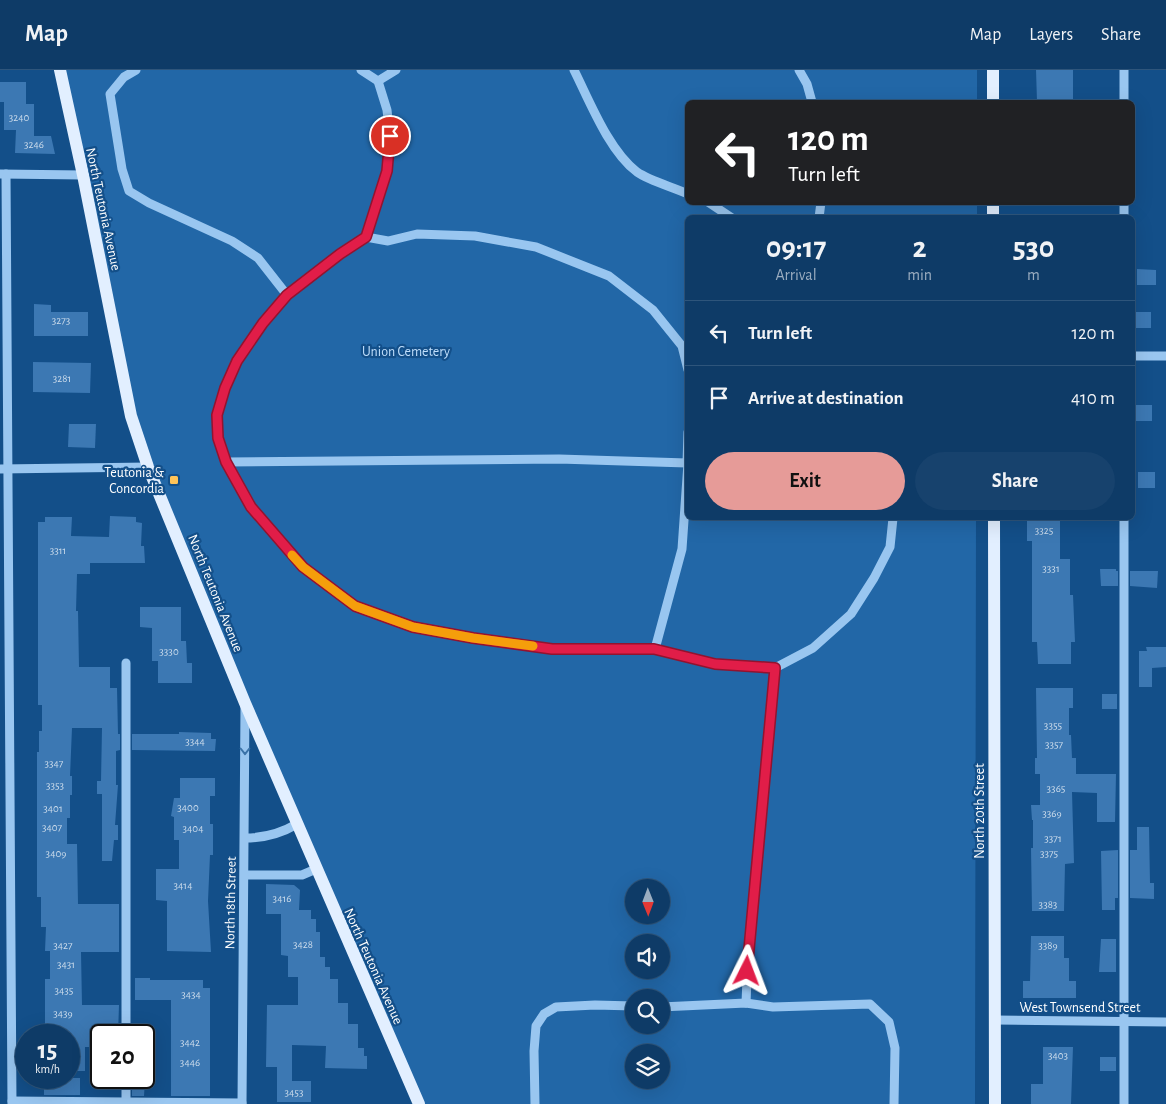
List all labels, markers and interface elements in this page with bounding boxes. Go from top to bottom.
text: Map [25,22,68,46]
text: Map [970,26,1001,44]
text: Layers [1029,26,1073,44]
text: Share [1101,26,1141,44]
house number: 3240 [9,112,30,123]
pin [369,115,411,157]
icon: left [705,120,770,185]
icon: arrive [376,122,404,150]
text: 120 m [788,122,869,157]
house number: 3246 [24,139,44,150]
street label: North Teutonia Avenue [83,146,123,272]
text: Turn left [788,163,860,185]
text: 09:17 [766,233,826,263]
text: 2 [913,233,927,263]
text: 530 [1013,233,1054,263]
text: Arrival [775,267,817,283]
text: min [907,267,932,283]
text: m [1027,267,1040,283]
house number: 3273 [52,315,71,326]
icon: left [705,319,733,347]
text: Turn left [748,324,812,343]
text: 120 m [1071,324,1115,343]
park label: Union Cemetery [362,345,450,359]
house number: 3281 [53,373,71,384]
icon: arrive [705,384,733,412]
text: Arrive at destination [748,389,904,408]
text: 410 m [1071,389,1115,408]
button: Exit [705,452,905,510]
button: Share [915,452,1115,510]
place label: Teutonia & Concordia [104,466,165,496]
marker: Teutonia & Concordia [168,474,180,486]
house number: 3325 [1035,525,1054,536]
street label: North Teutonia Avenue [185,533,245,654]
house number: 3311 [50,545,66,556]
house number: 3331 [1042,563,1060,574]
house number: 3330 [159,646,179,657]
house number: 3355 [1044,720,1063,731]
house number: 3344 [185,736,205,747]
house number: 3357 [1045,739,1064,750]
one-way arrow [240,748,250,756]
house number: 3347 [45,758,64,769]
street label: North 20th Street [973,763,987,859]
house number: 3353 [46,780,65,791]
house number: 3365 [1047,783,1066,794]
house number: 3400 [177,802,199,813]
house number: 3401 [43,803,63,814]
house number: 3369 [1042,808,1062,819]
house number: 3407 [42,822,63,833]
house number: 3404 [183,823,203,834]
house number: 3371 [1044,833,1062,844]
house number: 3409 [46,848,66,859]
house number: 3375 [1040,848,1059,859]
street label: North 18th Street [223,856,239,950]
north arrow [625,879,670,924]
map controls [625,879,670,1089]
house number: 3414 [174,880,192,891]
house number: 3416 [273,893,291,904]
house number: 3383 [1039,899,1058,910]
street label: North Teutonia Avenue [341,906,405,1027]
button: sound [625,934,670,979]
house number: 3428 [293,939,313,950]
house number: 3427 [53,940,73,951]
house number: 3389 [1038,940,1058,951]
position arrow [720,944,772,996]
house number: 3431 [57,959,75,970]
house number: 3435 [55,985,74,996]
house number: 3434 [181,989,201,1000]
button: search [625,989,670,1034]
street label: West Townsend Street [1020,1001,1141,1015]
house number: 3439 [53,1008,73,1019]
speed limit sign: 20 [90,1024,155,1089]
house number: 3442 [180,1037,200,1048]
text: 15 [38,1038,57,1063]
button: layers [625,1044,670,1089]
house number: 3403 [1048,1050,1069,1061]
house number: 3446 [180,1057,200,1068]
text: km/h [35,1063,60,1075]
house number: 3453 [285,1087,304,1098]

